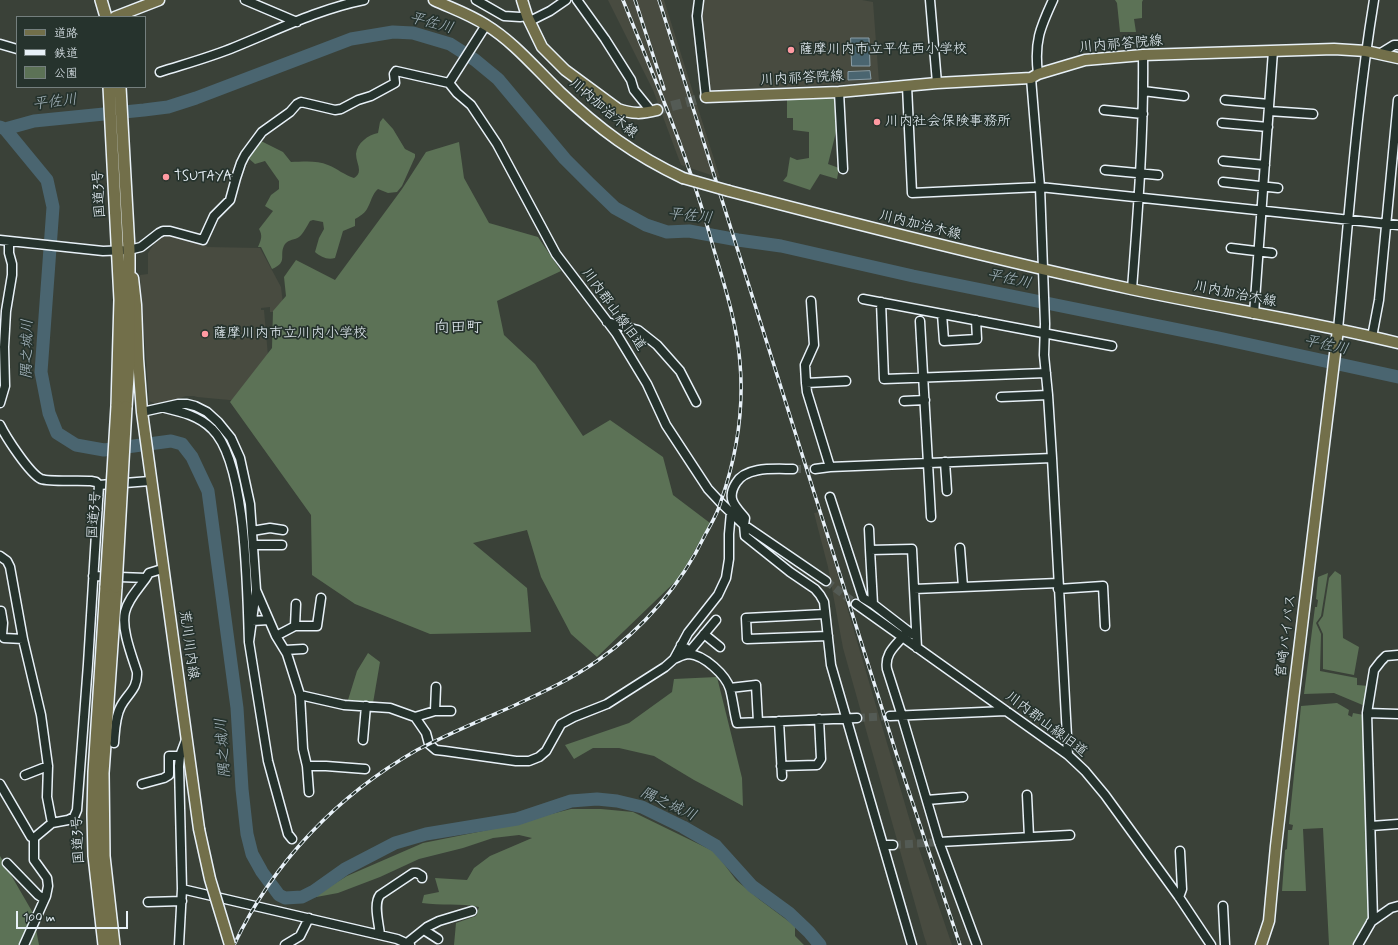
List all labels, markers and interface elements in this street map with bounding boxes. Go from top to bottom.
water label: 平佐川 [407,9,455,39]
legend [16,16,146,88]
text: 道路 [54,26,78,42]
street label: 川内祁答院線 [1078,33,1164,57]
place label: 薩摩川内市立平佐西小学校 [799,42,967,58]
marker: 薩摩川内市立平佐西小学校 [786,45,796,55]
text: 鉄道 [54,46,78,62]
text: 公園 [54,66,78,82]
street label: 川内祁答院線 [760,68,844,90]
street label: 川内加治木線 [565,76,641,142]
water label: 平佐川 [32,91,78,115]
place label: 川内社会保険事務所 [885,114,1011,130]
marker: 川内社会保険事務所 [872,117,882,127]
street label: 国道3号 [90,169,110,219]
place label: TSUTAYA [174,169,232,185]
marker: TSUTAYA [161,172,171,182]
water label: 平佐川 [667,206,713,228]
street label: 川内加治木線 [877,208,963,244]
street label: 川内郡山線旧道 [577,265,649,355]
water label: 平佐川 [985,267,1033,293]
street label: 川内加治木線 [1192,279,1278,311]
water label: 隅之城川 [18,319,38,379]
district label: 向田町 [434,319,482,339]
place label: 薩摩川内市立川内小学校 [213,326,367,342]
marker: 薩摩川内市立川内小学校 [200,329,210,339]
water label: 平佐川 [1302,333,1350,359]
street label: 国道3号 [85,490,105,540]
street label: 宮崎バイパス [1274,593,1300,679]
street label: 荒川川内線 [175,609,201,681]
street label: 川内郡山線旧道 [1002,689,1090,761]
water label: 隅之城川 [213,717,235,779]
water label: 隅之城川 [637,784,699,826]
street label: 国道3号 [69,815,89,865]
scale bar [18,903,130,929]
text: 100 m [23,910,55,926]

